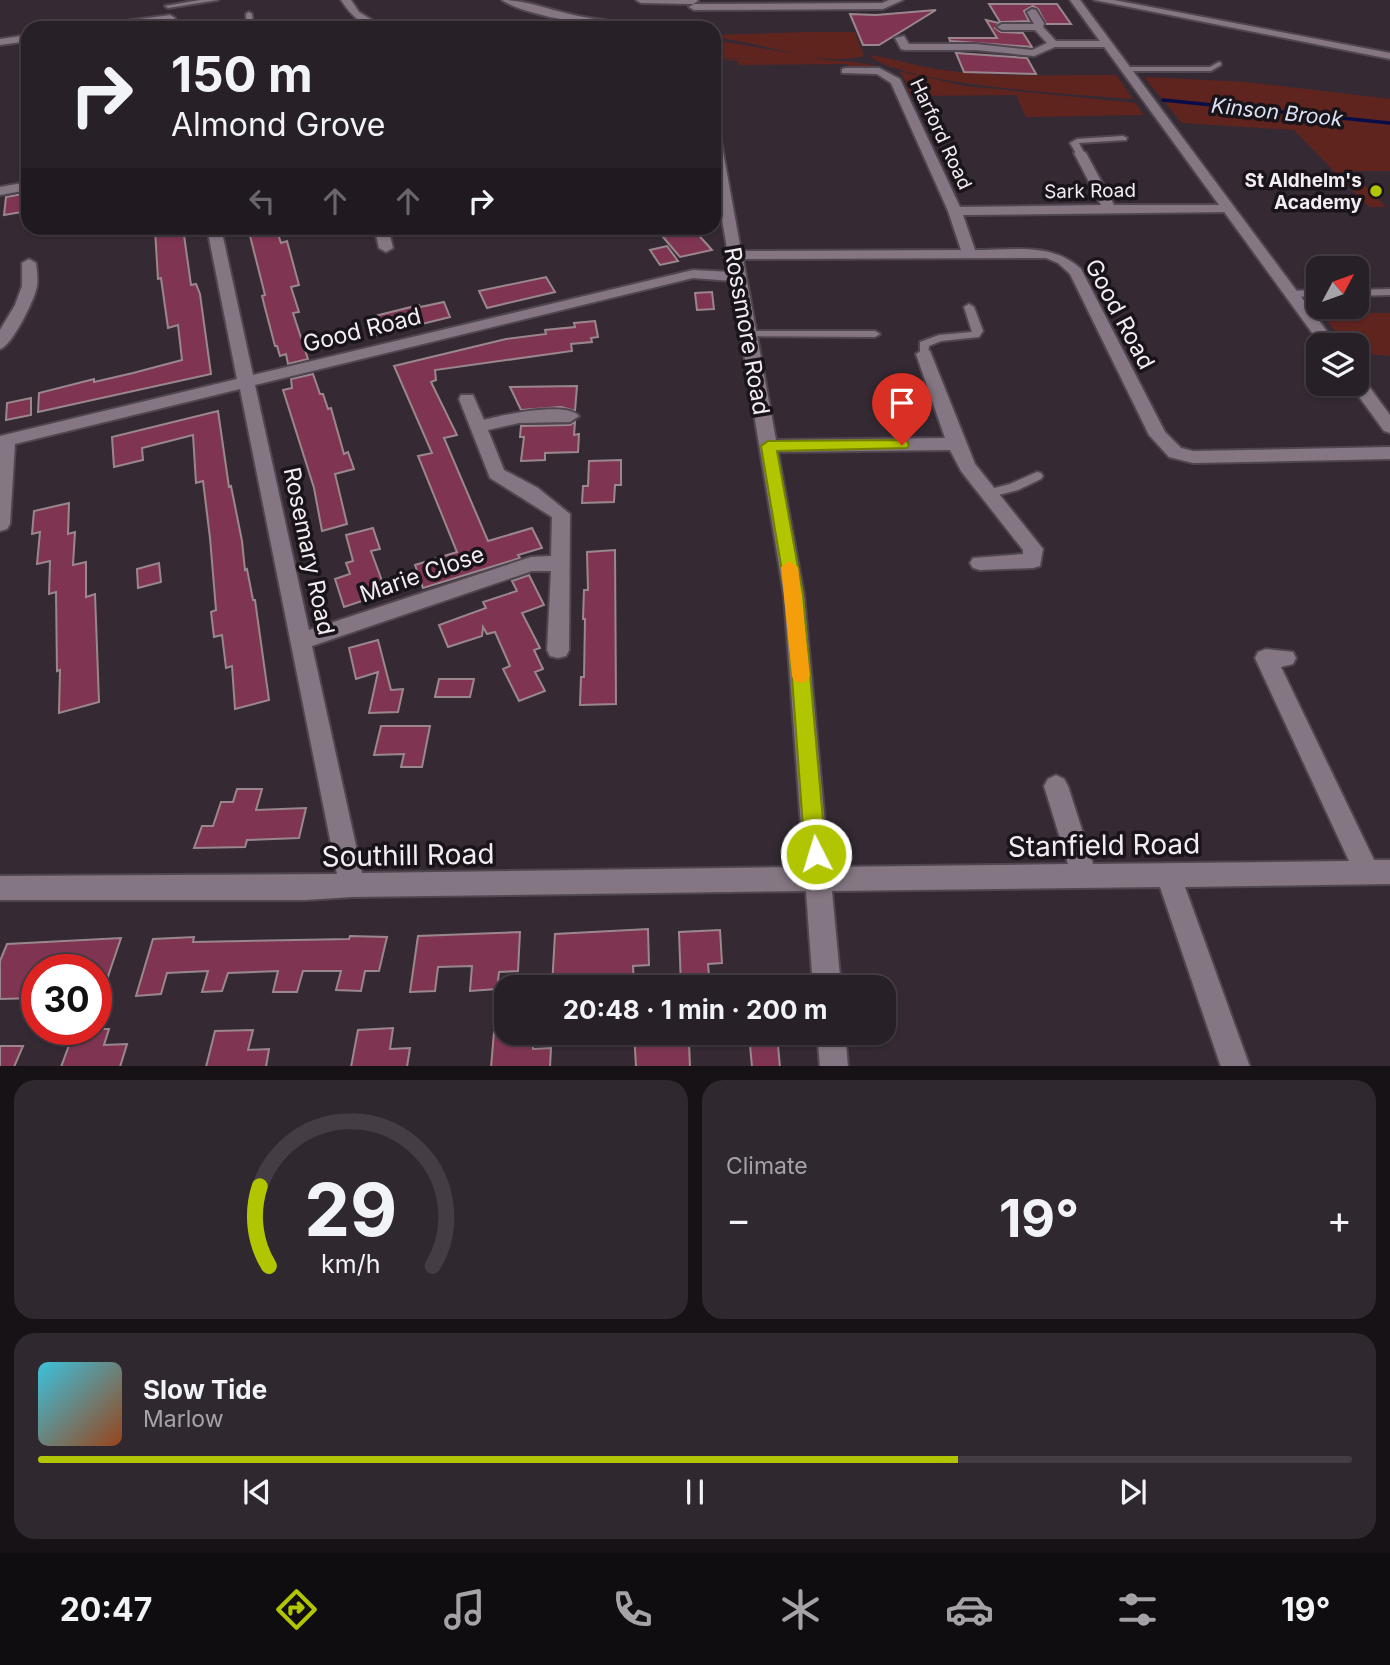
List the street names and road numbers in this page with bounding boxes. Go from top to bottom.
street label: Harford Road [905,75,977,193]
street label: Sark Road [1044,179,1136,203]
street label: Rossmore Road [718,245,776,417]
street label: Good Road [1079,254,1161,374]
street label: Good Road [300,302,424,358]
street label: Rosemary Road [278,465,340,637]
street label: Marie Close [356,540,488,608]
street label: Stanfield Road [1008,826,1200,864]
street label: Southill Road [321,836,495,874]

